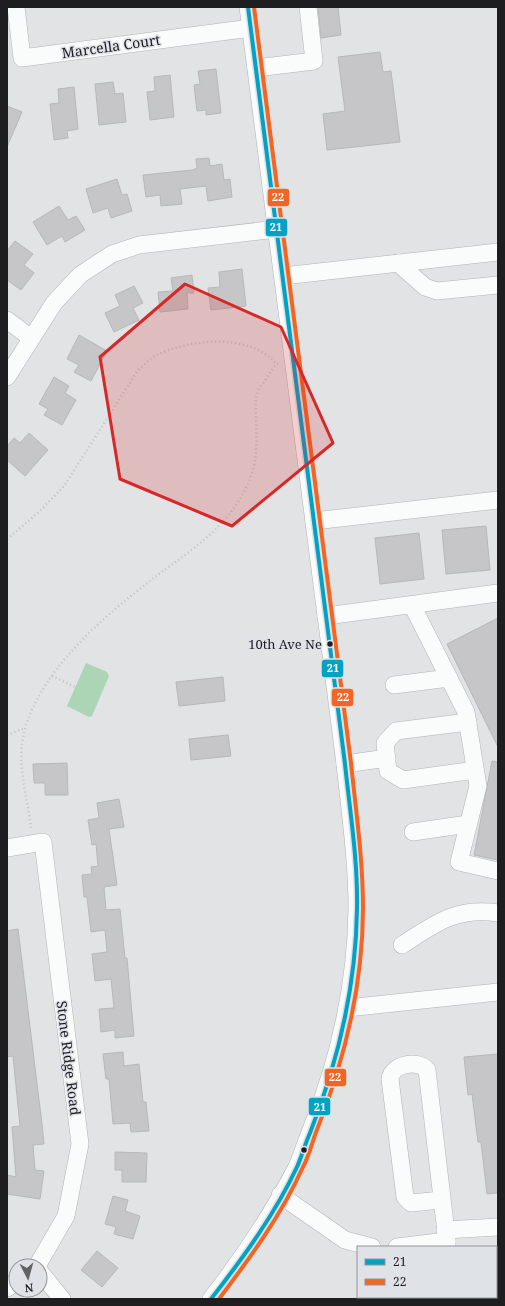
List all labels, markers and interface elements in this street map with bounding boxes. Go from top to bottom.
street label: Marcella Court [61,30,162,62]
line badge: 22 [267,188,290,207]
text: 22 [272,189,284,204]
line badge: 21 [265,218,288,237]
text: 21 [270,219,282,234]
place label: 10th Ave Ne [248,635,322,653]
marker: 10th Ave Ne [325,639,335,649]
line badge: 21 [321,659,344,678]
text: 21 [327,660,339,675]
line badge: 22 [331,688,354,707]
text: 22 [337,689,349,704]
street label: Stone Ridge Road [53,1000,86,1117]
line badge: 22 [324,1068,347,1087]
text: 22 [329,1069,341,1084]
line badge: 21 [308,1097,331,1116]
text: 21 [314,1099,326,1114]
unlabelled marker [299,1145,309,1155]
legend [357,1246,497,1298]
text: 21 [393,1253,406,1270]
north arrow [8,1258,48,1298]
text: 22 [393,1273,406,1290]
text: N [24,1281,34,1296]

